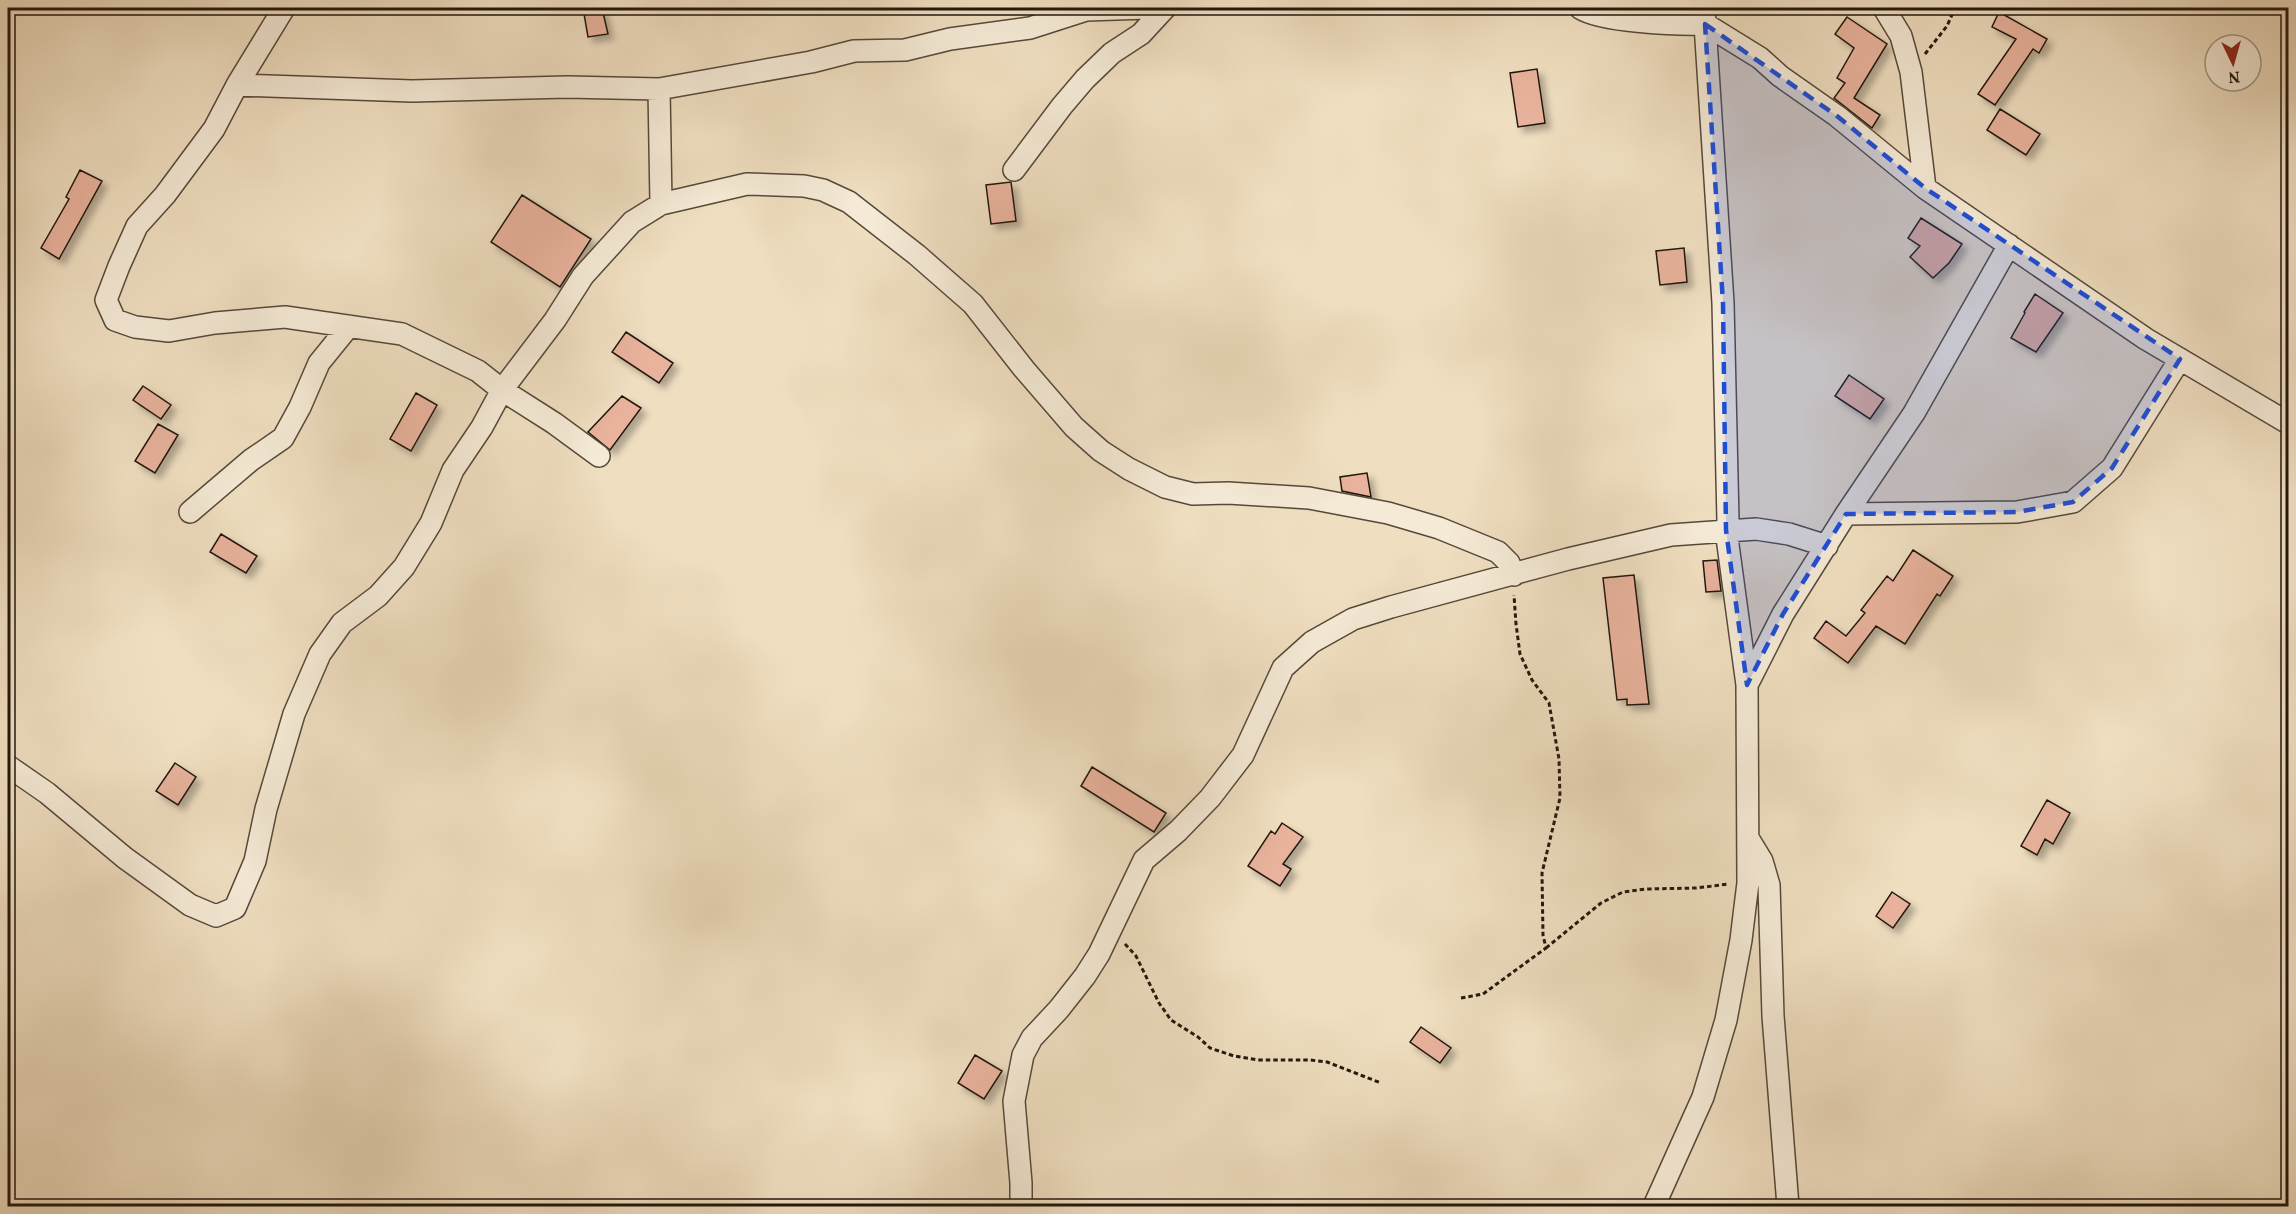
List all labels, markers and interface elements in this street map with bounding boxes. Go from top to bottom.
north arrow [2203,33,2263,93]
text: N [2227,64,2241,87]

